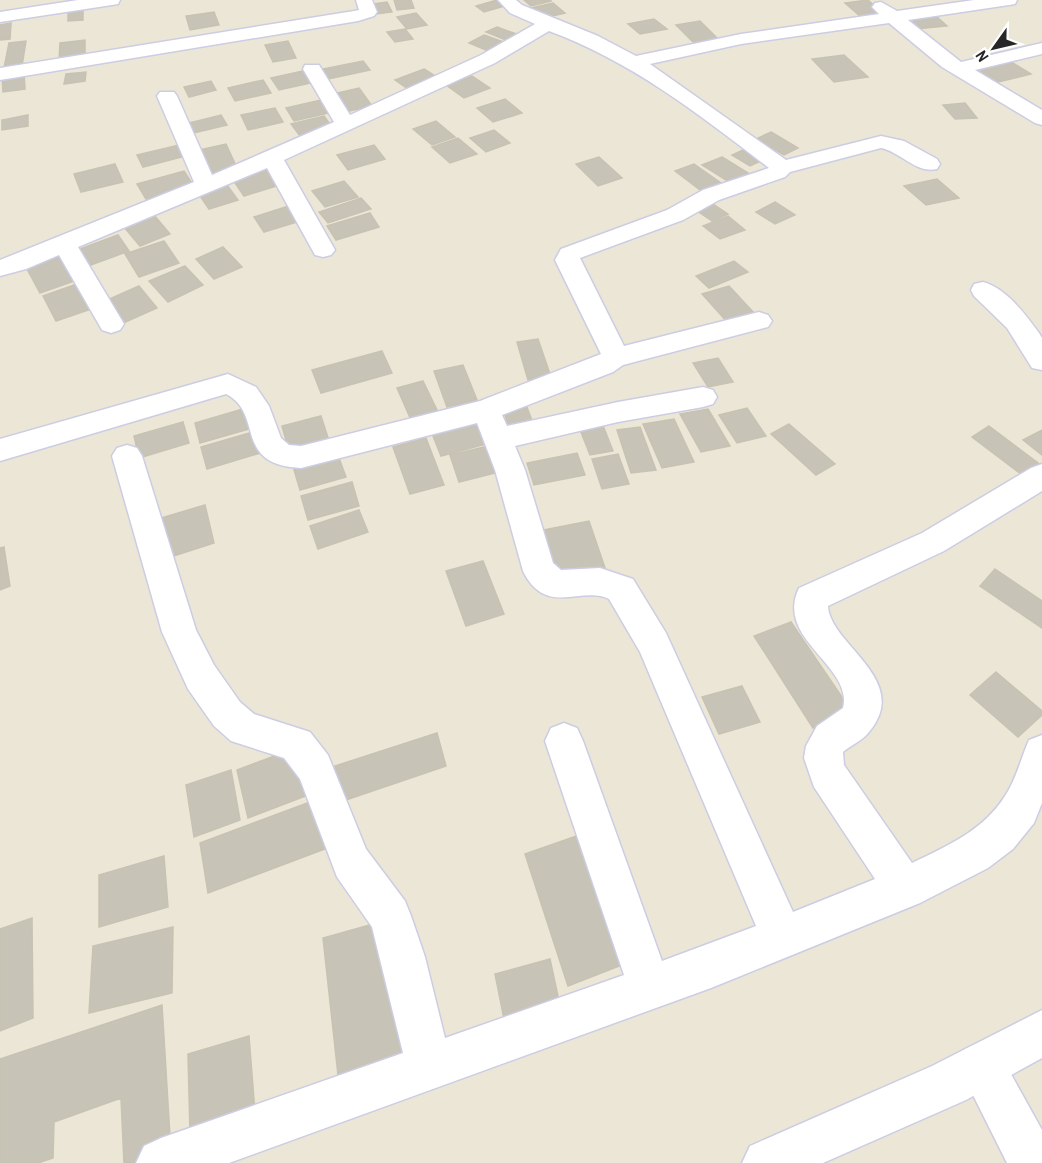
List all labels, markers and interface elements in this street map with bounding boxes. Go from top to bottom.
north arrow [964,18,1024,78]
text: N [970,46,993,66]

